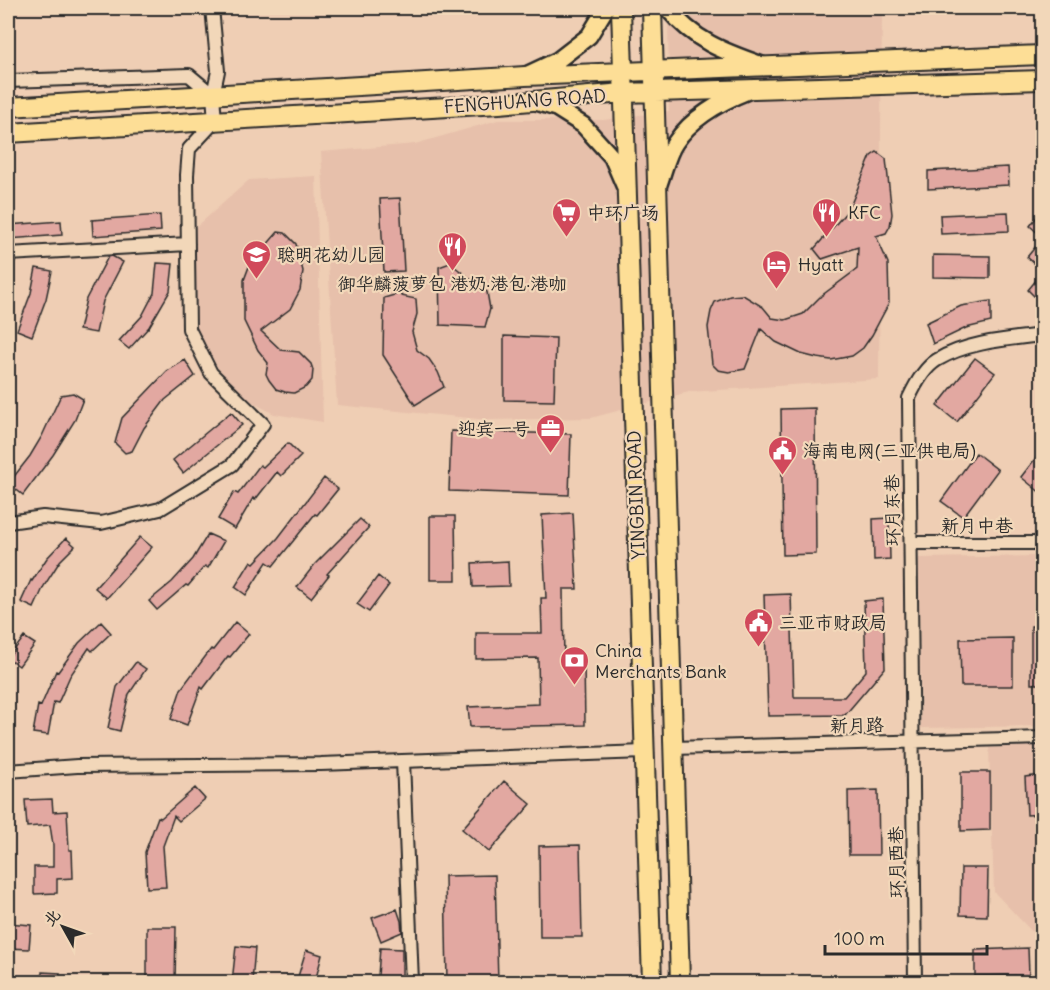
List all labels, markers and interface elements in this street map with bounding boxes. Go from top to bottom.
street label: FENGHUANG ROAD [443,84,607,118]
supermarket icon: 中环广场 [550,196,582,238]
restaurant icon: KFC [811,196,843,238]
place label: 中环广场 [587,201,659,224]
place label: KFC [848,201,881,224]
restaurant icon: 御华麟菠萝包 港奶·港包·港咖 [436,230,468,272]
school or university icon: 聪明花幼儿园 [240,238,272,280]
place label: 聪明花幼儿园 [277,243,385,266]
hotel icon: Hyatt [761,248,793,290]
place label: Hyatt [798,253,844,276]
place label: 御华麟菠萝包 港奶·港包·港咖 [338,272,566,295]
office icon: 迎宾一号 [535,412,567,454]
place label: 迎宾一号 [458,417,530,440]
street label: YINGBIN ROAD [622,430,650,560]
public building icon: 海南电网(三亚供电局) [766,434,798,476]
place label: 海南电网(三亚供电局) [803,439,976,462]
street label: 环月东巷 [880,474,904,546]
street label: 新月中巷 [941,514,1013,537]
public building icon: 三亚市财政局 [742,606,774,648]
place label: 三亚市财政局 [779,611,887,634]
place label: China Merchants Bank [595,639,727,683]
bank icon: China Merchants Bank [558,644,590,686]
street label: 新月路 [830,713,884,737]
street label: 环月西巷 [884,826,908,898]
north arrow [33,897,93,957]
text: 北 [39,905,64,930]
scale bar [825,918,987,956]
text: 100 m [834,927,885,950]

